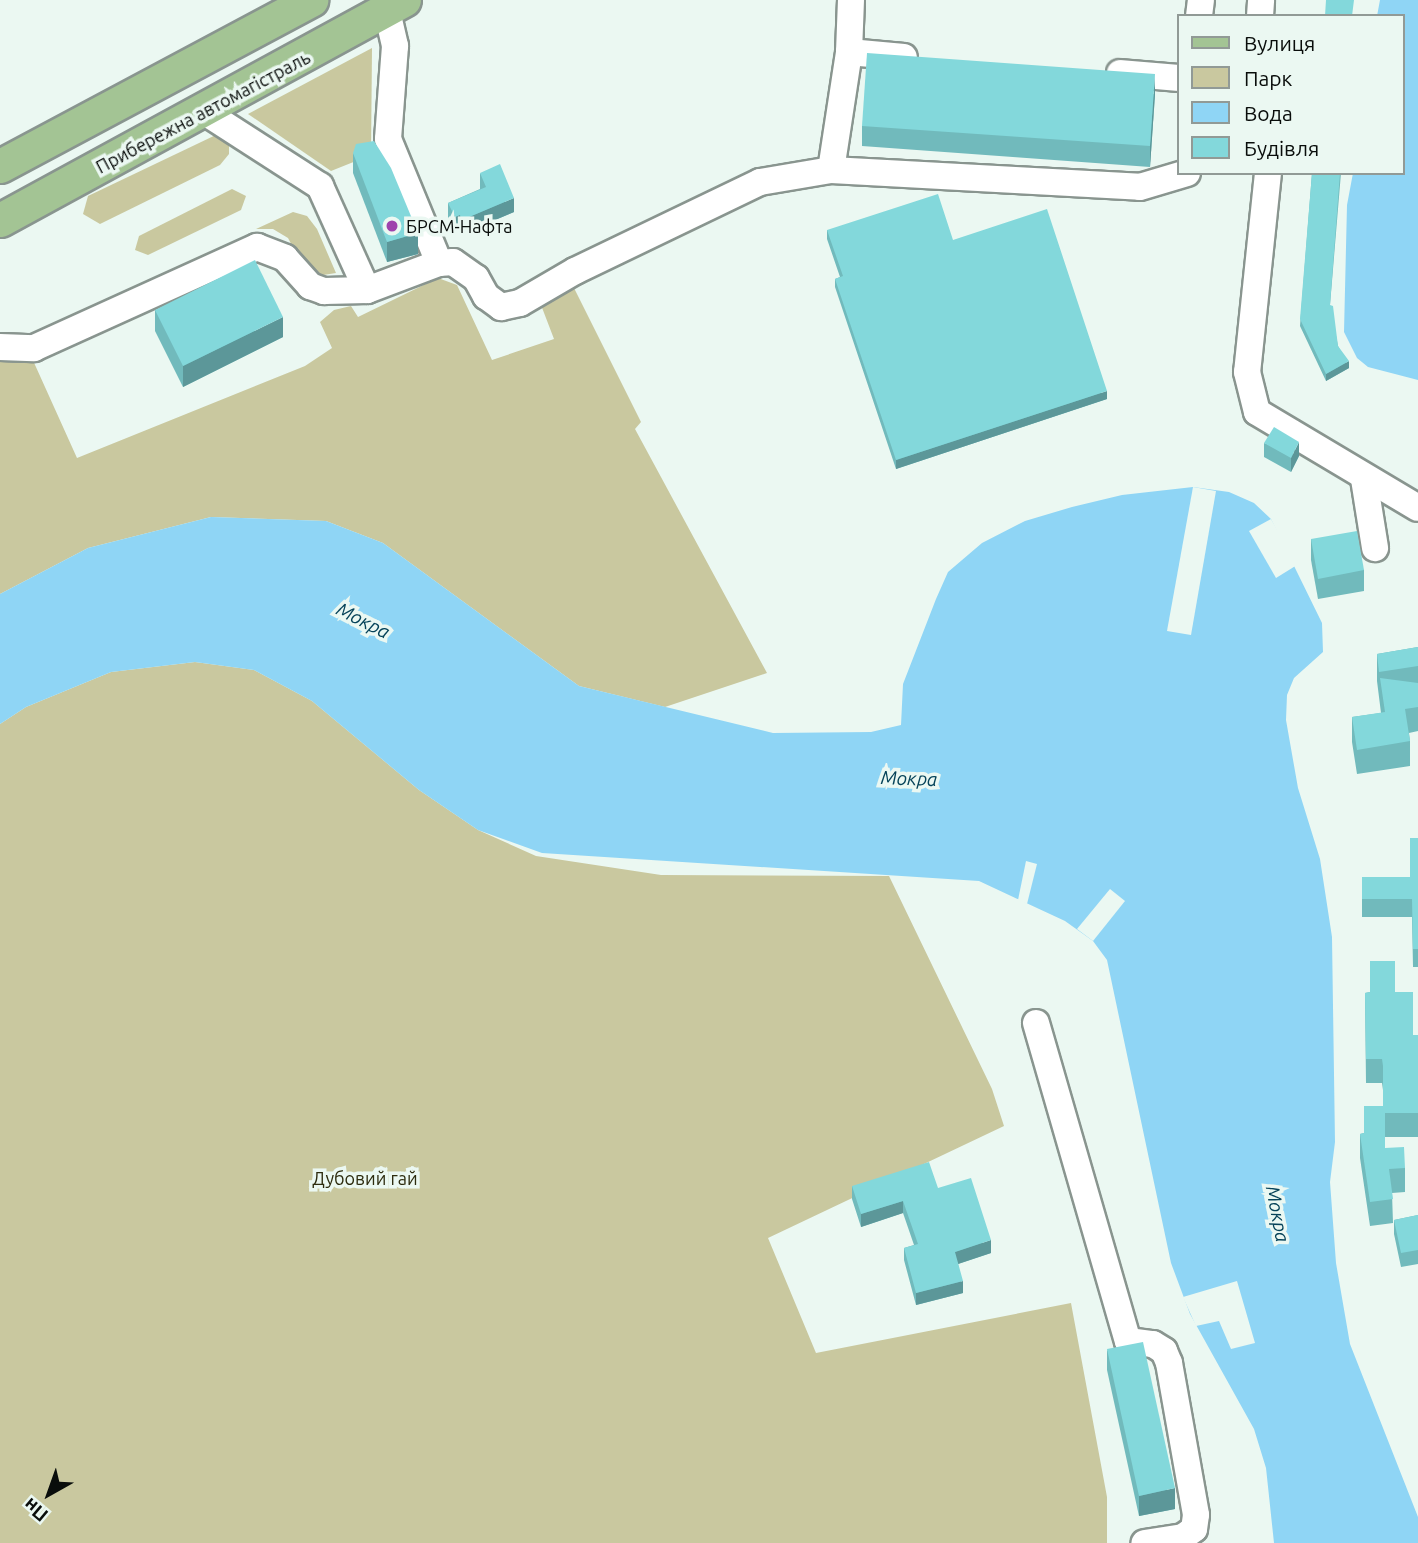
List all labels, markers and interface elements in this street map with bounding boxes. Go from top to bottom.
legend [1176,14,1404,175]
text: Вулиця [1244,31,1315,55]
street label: Прибережна автомагістраль [92,46,314,178]
text: Парк [1244,66,1292,90]
text: Вода [1244,101,1293,125]
text: Будівля [1244,136,1319,160]
place label: БРСМ-Нафта [406,215,512,237]
marker: БРСМ-Нафта [384,218,400,234]
water label: Мокра [333,598,393,644]
water label: Мокра [880,767,938,791]
park label: Дубовий гай [312,1167,418,1189]
water label: Мокра [1260,1184,1294,1244]
north arrow [14,1459,84,1529]
text: Пн [19,1494,52,1527]

